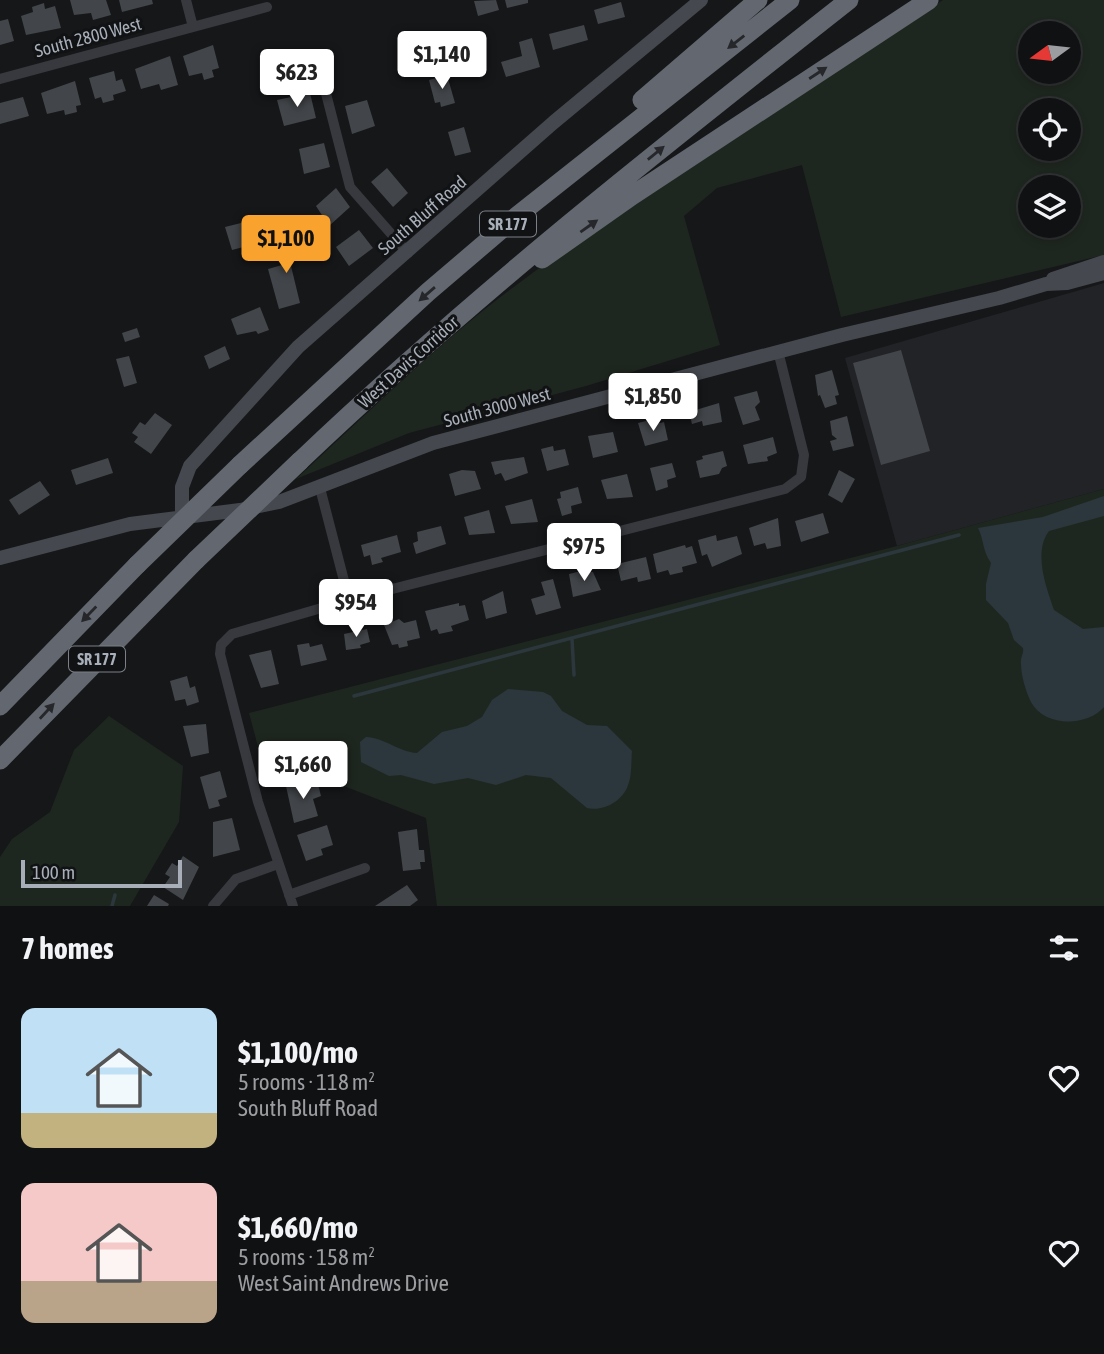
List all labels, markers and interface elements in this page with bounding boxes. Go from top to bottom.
street label: South 2800 West [32,13,144,61]
north arrow [1018,21,1082,84]
map controls [1018,21,1081,238]
pin: $1,140 [385,32,499,91]
one-way arrow [728,34,745,49]
text: $1,140 [414,41,471,67]
pin: $623 [256,50,338,109]
text: $623 [276,59,318,85]
one-way arrow [809,67,828,80]
button: locate [1018,98,1081,161]
one-way arrow [646,145,664,160]
street label: South Bluff Road [374,171,470,259]
button: layers [1018,175,1081,238]
road number: SR 177 [480,212,536,236]
pin: $1,100 [229,216,343,275]
one-way arrow [579,220,598,233]
text: $1,100 [258,225,315,251]
one-way arrow [418,286,436,302]
street label: West Davis Corridor [354,311,463,412]
pin: $1,850 [596,374,710,433]
street label: South 3000 West [441,383,553,431]
text: $1,850 [625,383,682,409]
pin: $975 [543,524,625,583]
text: $975 [563,533,605,559]
pin: $954 [315,580,397,639]
text: $954 [335,589,377,615]
one-way arrow [82,605,98,622]
road number: SR 177 [69,646,125,672]
one-way arrow [38,703,54,720]
pin: $1,660 [246,742,360,801]
text: $1,660 [275,751,332,777]
scale bar [21,857,182,889]
text: 100 m [32,861,75,883]
icon: filters [1045,929,1083,967]
text: 7 homes [21,931,114,965]
text: $1,100/mo [238,1035,358,1069]
icon: home [77,1036,161,1120]
icon: heart [1045,1059,1083,1097]
text: 5 rooms · 118 m² [238,1069,375,1095]
text: South Bluff Road [238,1095,378,1121]
text: $1,660/mo [238,1210,358,1244]
icon: home [77,1211,161,1295]
icon: heart [1045,1234,1083,1272]
text: 5 rooms · 158 m² [238,1244,375,1270]
text: West Saint Andrews Drive [238,1270,449,1296]

